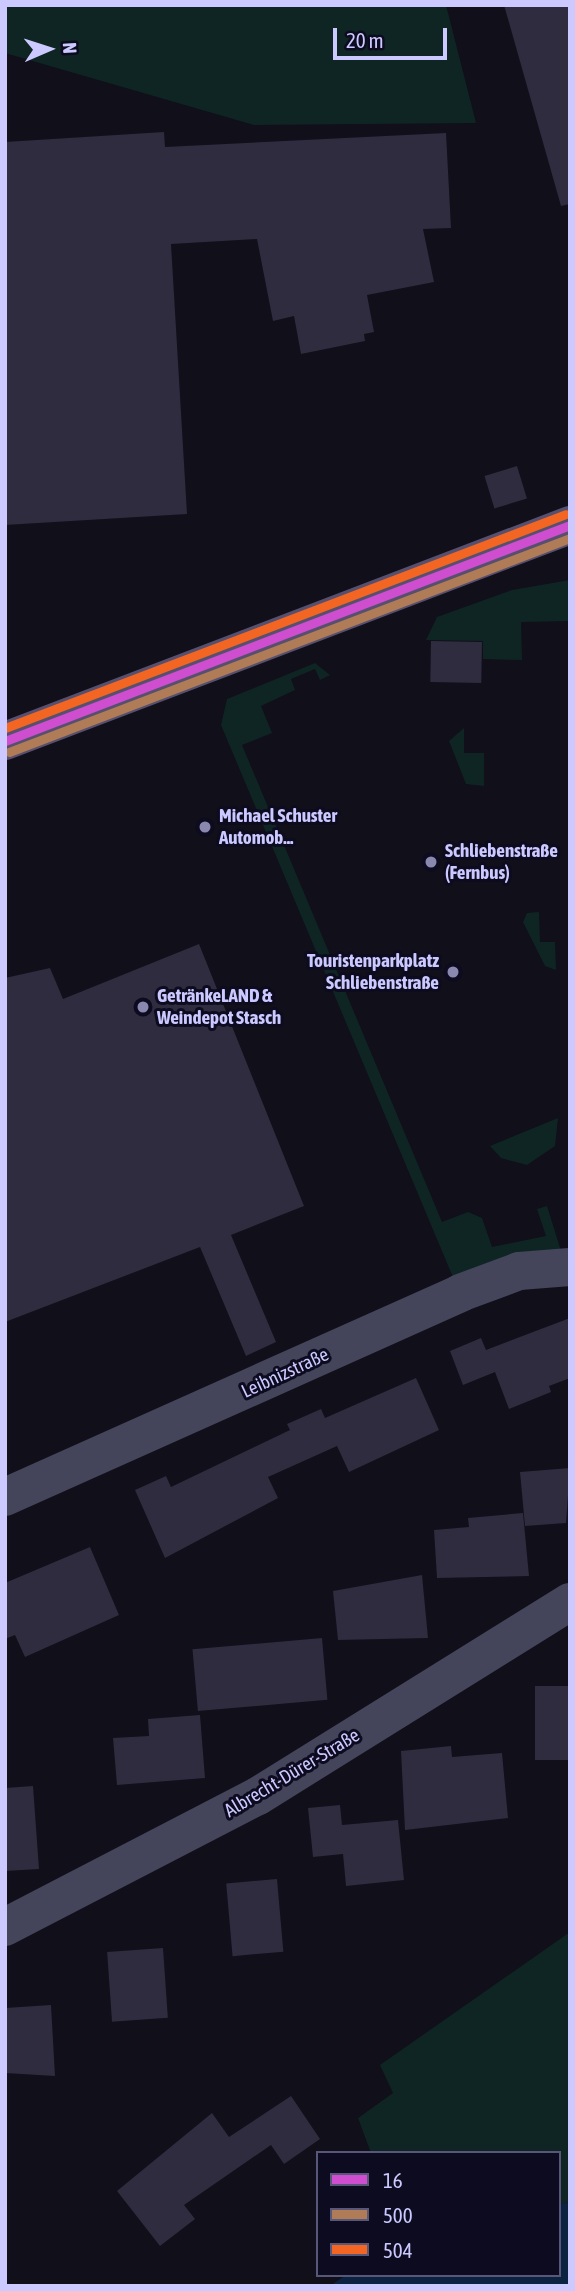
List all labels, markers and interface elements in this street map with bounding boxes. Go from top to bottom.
north arrow [14,14,84,84]
scale bar [337,14,451,58]
text: 20 m [346,28,384,52]
text: N [59,42,81,54]
place label: Michael Schuster Automob... [219,805,337,849]
marker: Michael Schuster Automob... [197,819,213,835]
place label: Schliebenstraße (Fernbus) [445,840,558,884]
marker: Schliebenstraße (Fernbus) [423,854,439,870]
place label: Touristenparkplatz Schliebenstraße [307,950,439,994]
marker: Touristenparkplatz Schliebenstraße [445,964,461,980]
place label: GetränkeLAND & Weindepot Stasch [157,985,281,1029]
marker: GetränkeLAND & Weindepot Stasch [135,999,151,1015]
street label: Leibnizstraße [238,1343,332,1403]
street label: Albrecht-Dürer-Straße [220,1724,364,1822]
legend [316,2151,561,2277]
text: 16 [383,2168,403,2192]
text: 500 [383,2203,413,2227]
text: 504 [383,2238,413,2262]

